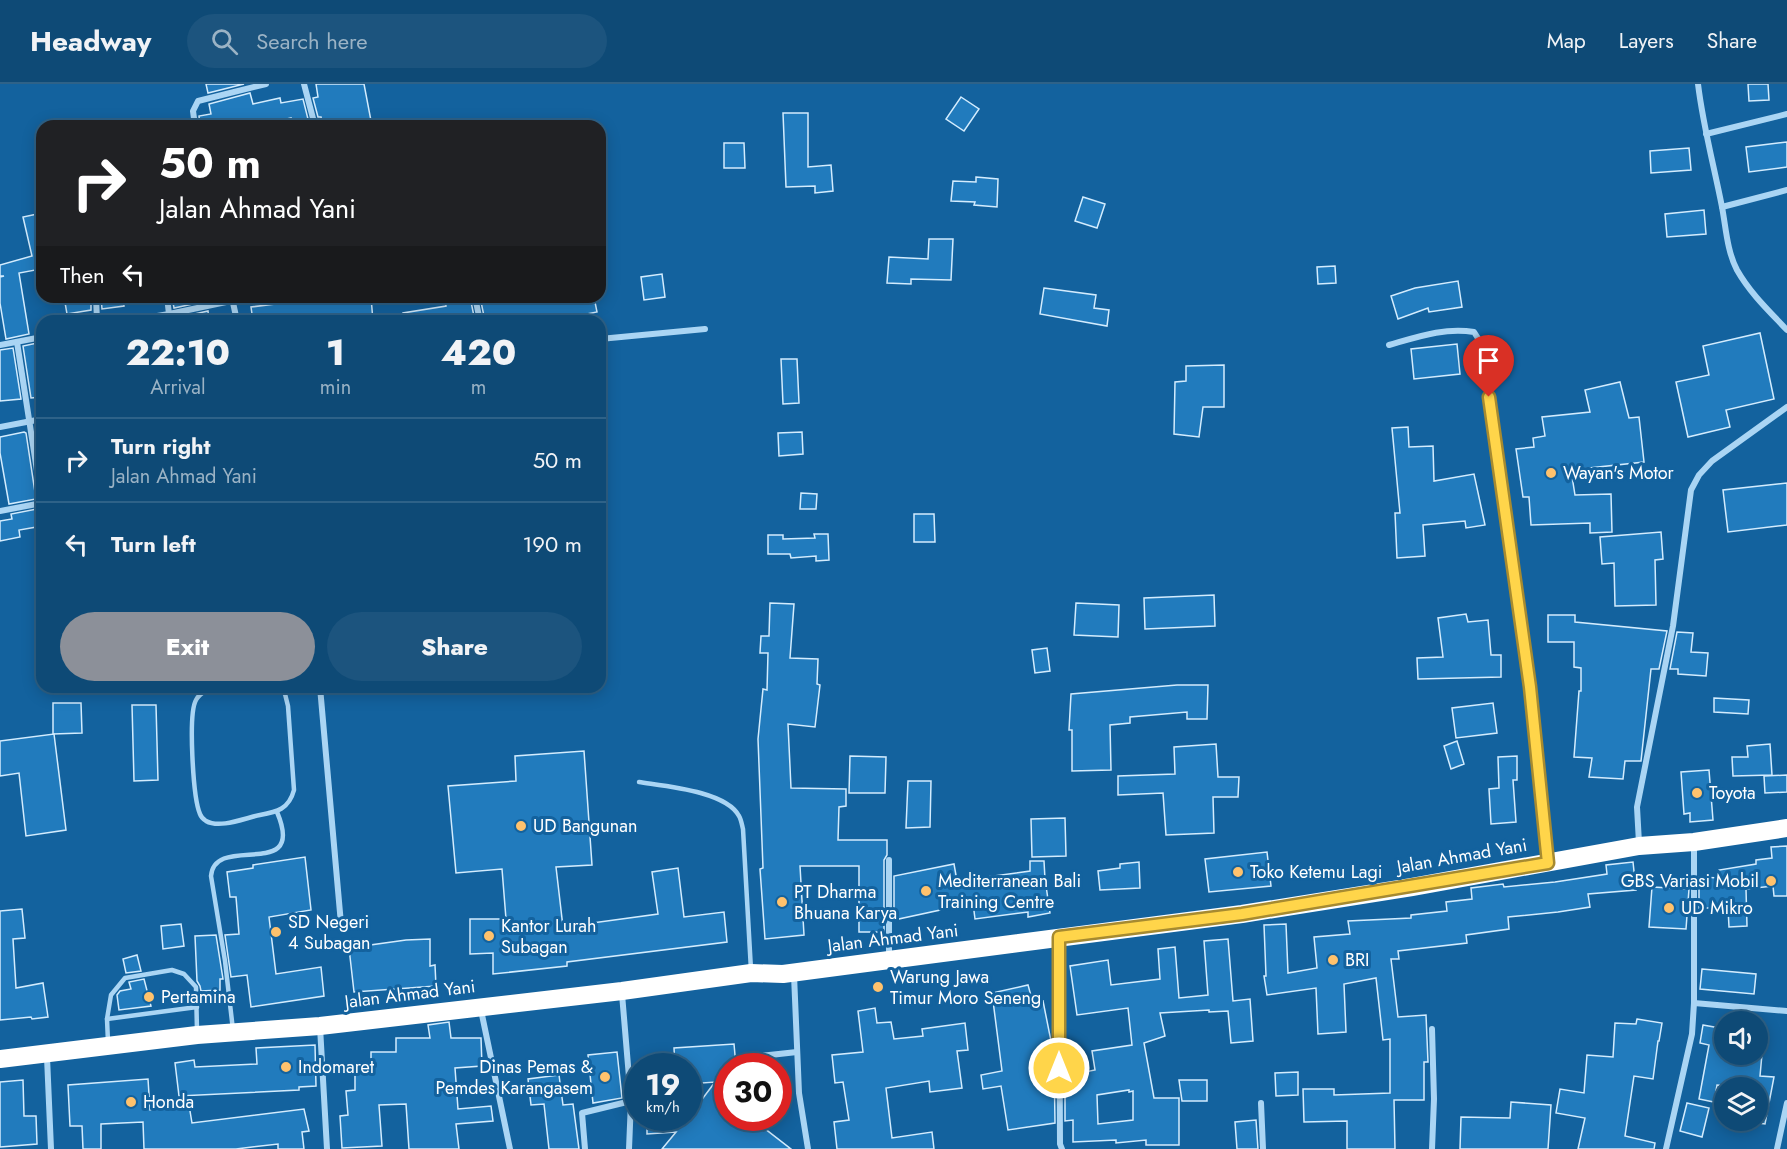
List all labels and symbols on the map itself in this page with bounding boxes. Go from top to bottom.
pin [1463,335,1514,397]
place label: Wayan's Motor [1563,460,1675,486]
marker: Wayan's Motor [1544,466,1558,480]
place label: Toyota [1709,780,1756,806]
marker: Toyota [1690,786,1704,800]
place label: UD Bangunan [533,813,637,839]
marker: UD Bangunan [514,819,528,833]
street label: Jalan Ahmad Yani [1393,832,1529,881]
place label: Toko Ketemu Lagi [1250,859,1382,885]
marker: Toko Ketemu Lagi [1231,865,1245,879]
place label: Mediterranean Bali Training Centre [938,868,1081,915]
place label: GBS Variasi Mobil [1621,868,1759,894]
marker: GBS Variasi Mobil [1764,874,1778,888]
place label: PT Dharma Bhuana Karya [794,879,897,926]
marker: Mediterranean Bali Training Centre [919,884,933,898]
marker: PT Dharma Bhuana Karya [775,895,789,909]
place label: UD Mikro [1681,895,1753,921]
marker: UD Mikro [1662,901,1676,915]
place label: SD Negeri 4 Subagan [288,909,371,956]
place label: Kantor Lurah Subagan [501,913,596,960]
street label: Jalan Ahmad Yani [824,917,960,959]
marker: SD Negeri 4 Subagan [269,925,283,939]
marker: Kantor Lurah Subagan [482,929,496,943]
place label: BRI [1345,947,1370,973]
marker: BRI [1326,953,1340,967]
place label: Warung Jawa Timur Moro Seneng [890,964,1041,1011]
street label: Jalan Ahmad Yani [341,973,477,1015]
marker: Warung Jawa Timur Moro Seneng [871,980,885,994]
place label: Pertamina [161,984,236,1010]
marker: Pertamina [142,990,156,1004]
position arrow [1027,1036,1091,1100]
speed limit sign: 30 [714,1053,792,1131]
place label: Indomaret [298,1054,375,1080]
place label: Dinas Pemas & Pemdes Karangasem [436,1054,593,1101]
marker: Indomaret [279,1060,293,1074]
marker: Dinas Pemas & Pemdes Karangasem [598,1070,612,1084]
place label: Honda [143,1089,194,1115]
marker: Honda [124,1095,138,1109]

